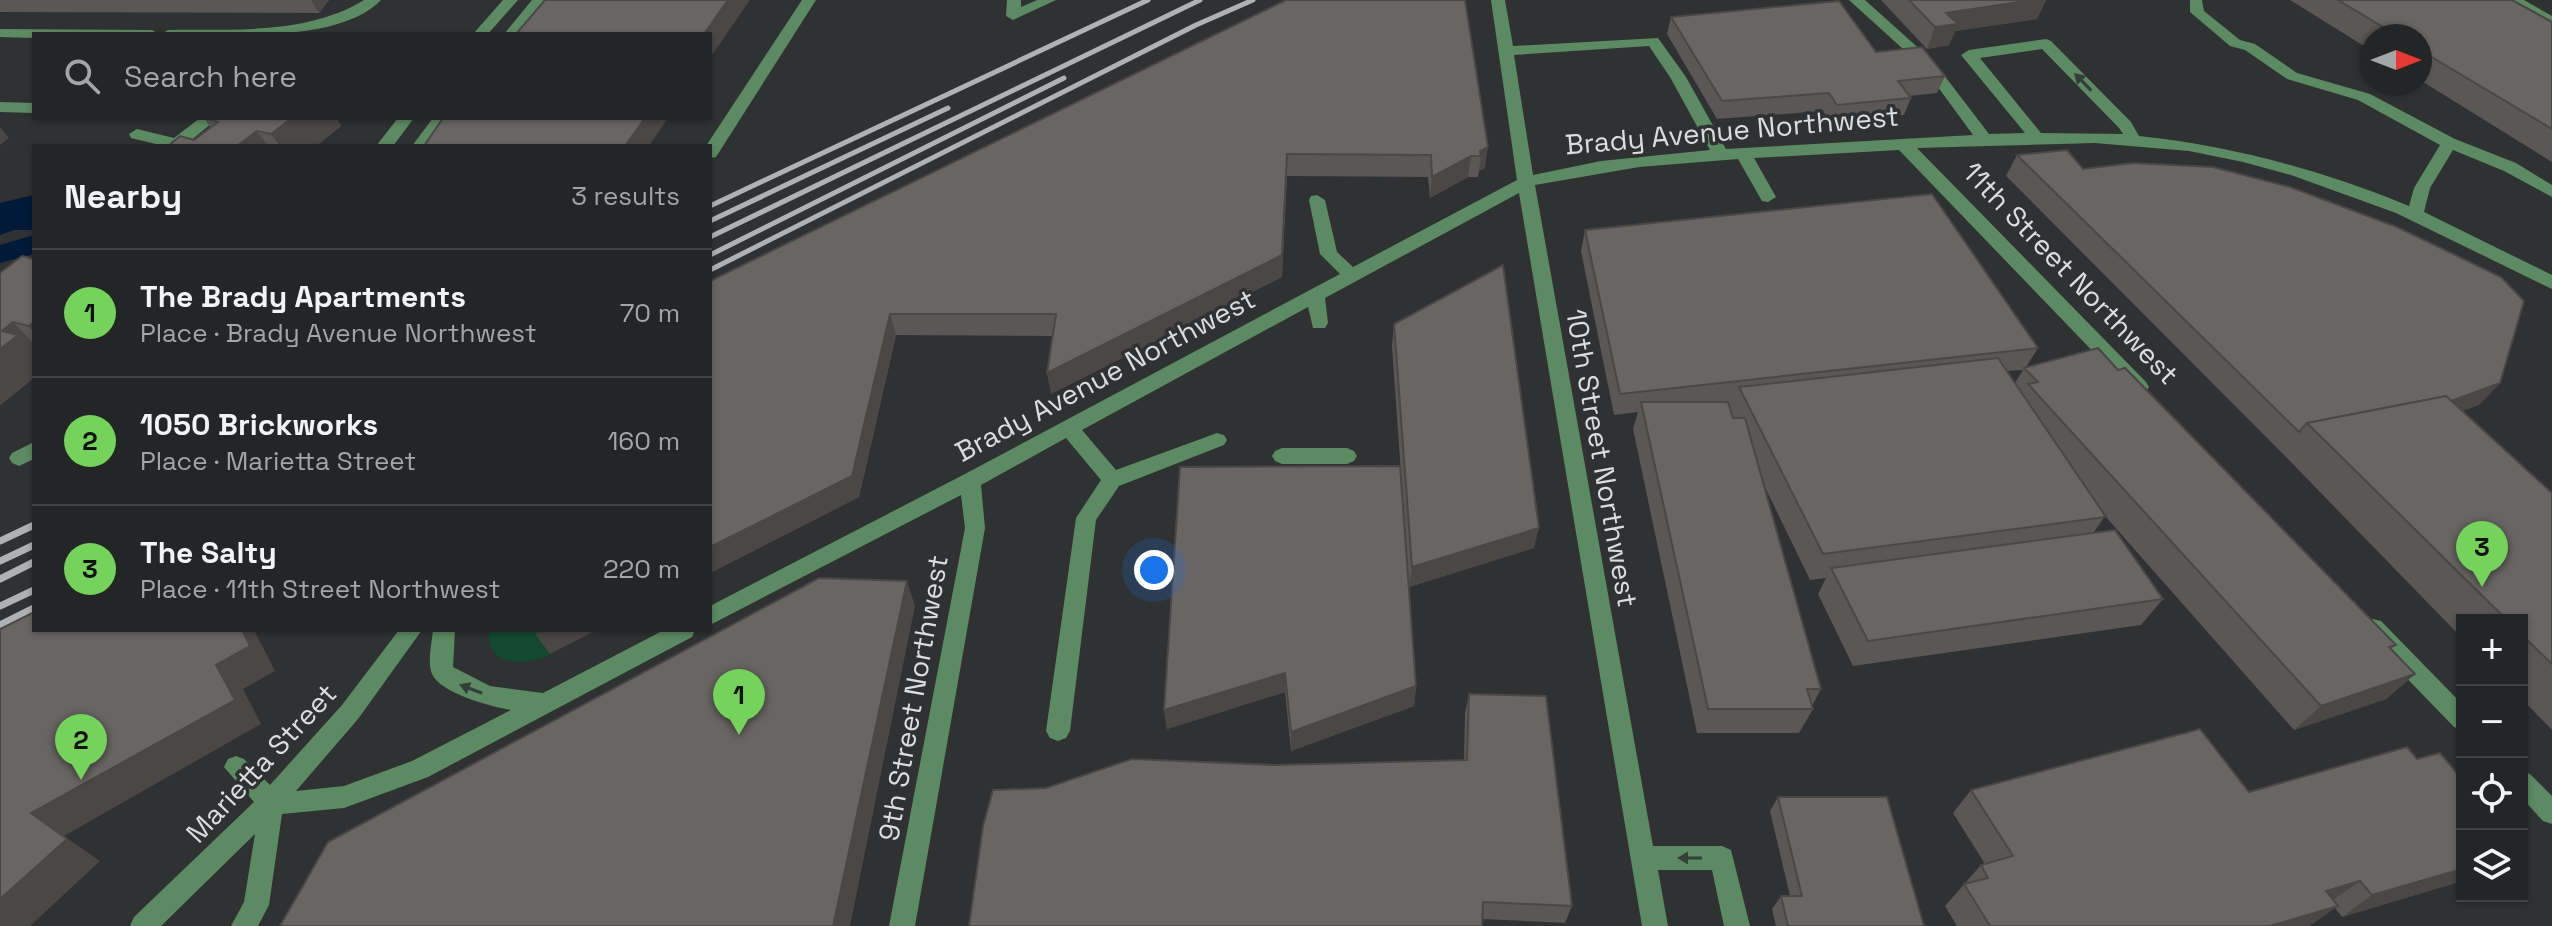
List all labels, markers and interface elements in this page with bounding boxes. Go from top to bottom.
north arrow [2360,24,2432,96]
search box [32,32,712,120]
icon: search [60,54,104,98]
text: Search here [124,57,297,96]
one-way arrow [2074,73,2093,92]
street label: Brady Avenue Northwest [1564,97,1900,163]
street label: 11th Street Northwest [1955,154,2187,392]
text: Nearby [64,175,182,218]
text: 3 results [571,179,680,213]
text: The Brady Apartments [140,277,466,316]
street label: Brady Avenue Northwest [949,281,1261,469]
text: 1 [84,296,96,330]
text: 70 m [620,296,680,330]
street label: 10th Street Northwest [1558,306,1646,610]
text: Place · Brady Avenue Northwest [140,316,537,350]
text: 1050 Brickworks [140,405,378,444]
text: 2 [82,424,98,458]
text: 160 m [608,424,680,458]
text: Place · Marietta Street [140,444,416,478]
pin: 3 [2456,521,2508,587]
text: The Salty [140,533,277,572]
your location [1134,550,1174,590]
text: 3 [82,552,98,586]
text: 220 m [603,552,680,586]
street label: 9th Street Northwest [870,552,956,844]
text: Place · 11th Street Northwest [140,572,500,606]
map controls [2456,614,2528,902]
button: + [2456,614,2528,686]
pin: 1 [713,669,765,735]
street label: Marietta Street [178,676,344,850]
one-way arrow [459,682,483,695]
button: − [2456,686,2528,758]
pin: 2 [55,714,107,780]
button: locate [2456,758,2528,830]
button: layers [2456,830,2528,902]
one-way arrow [1677,852,1702,864]

